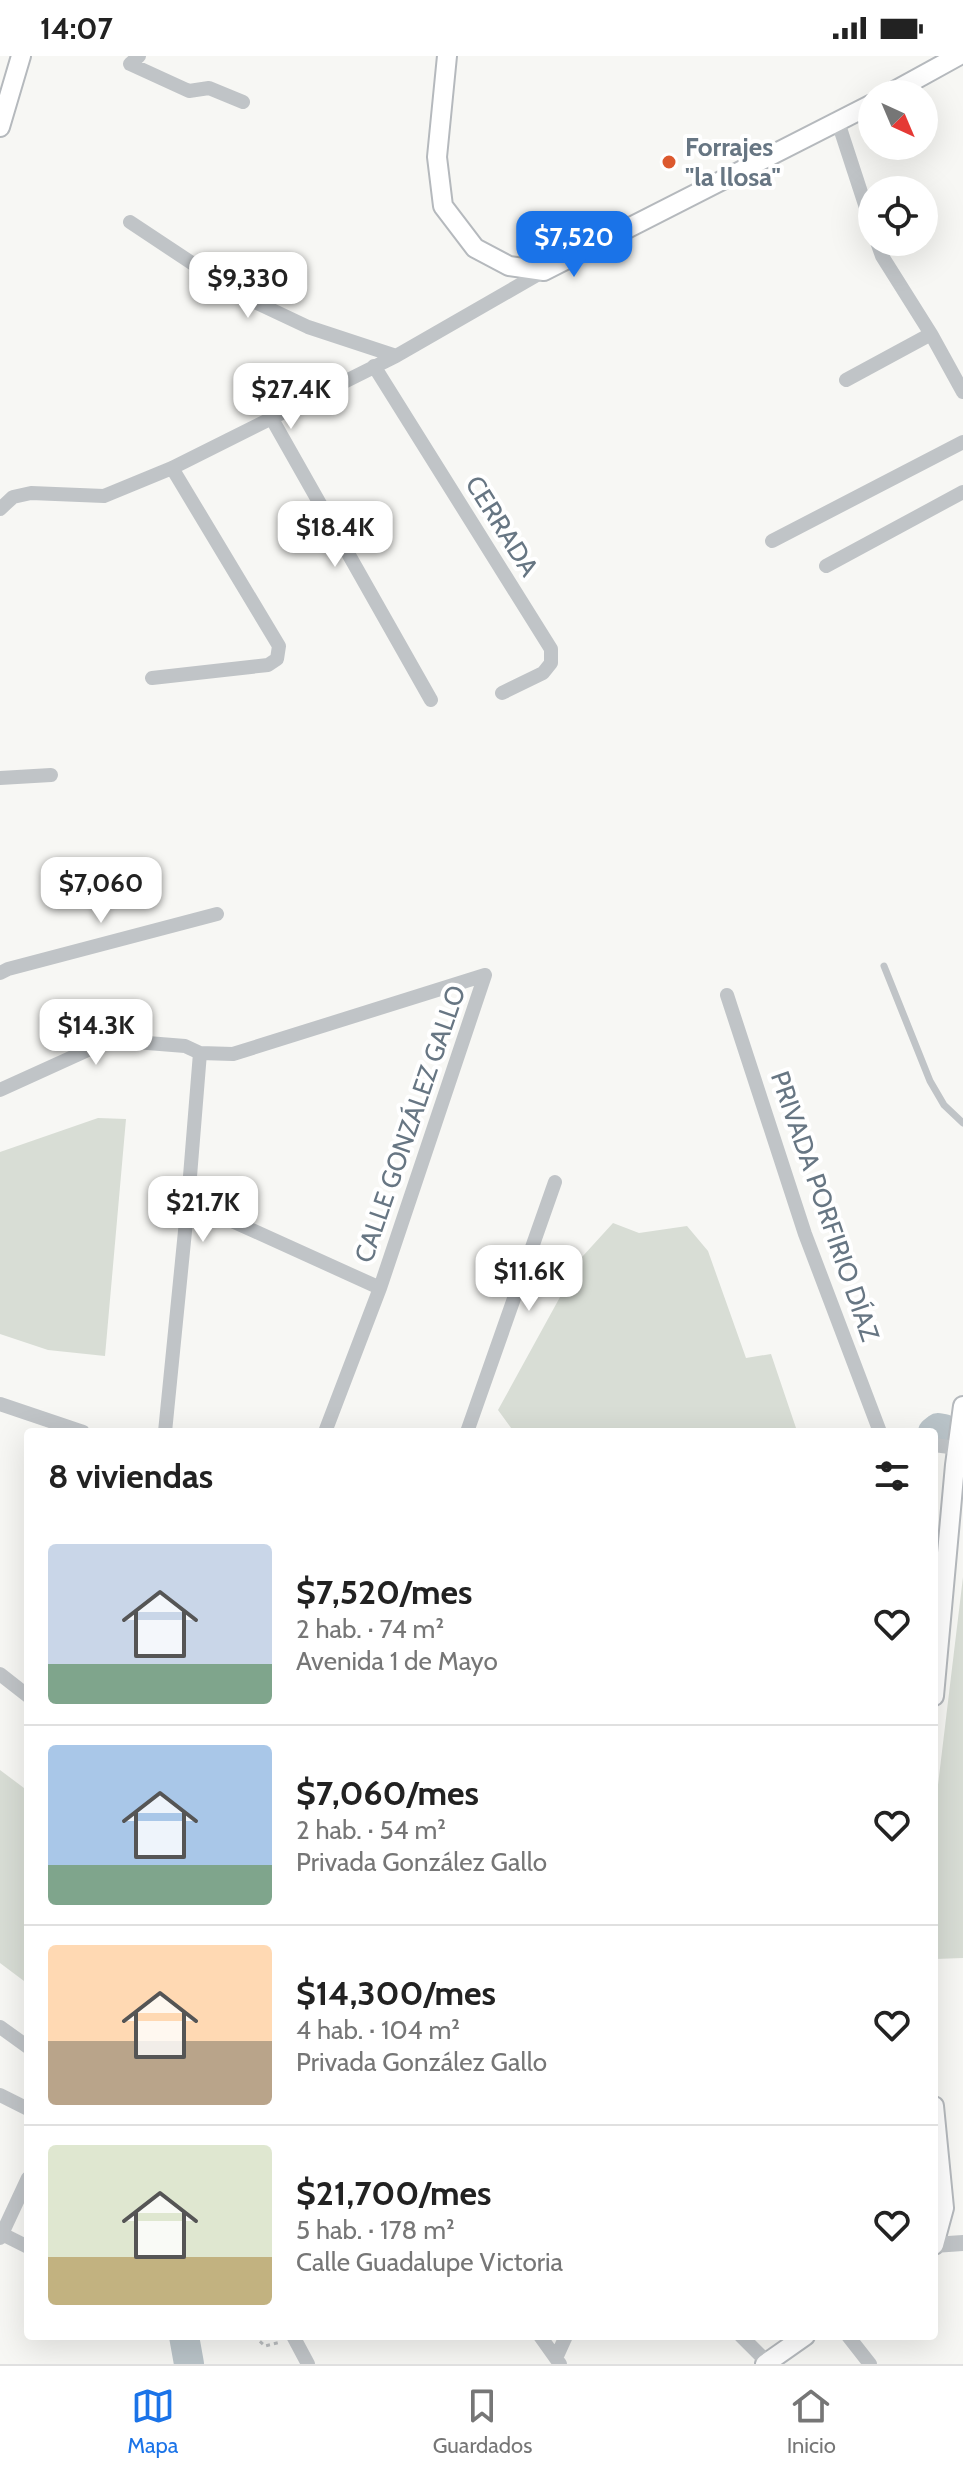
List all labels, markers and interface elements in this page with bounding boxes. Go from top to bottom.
text: 14:07 [40,10,113,47]
north arrow [858,80,938,160]
map controls [858,80,938,256]
place label: Forrajes "la llosa" [685,131,781,193]
marker: Forrajes "la llosa" [660,153,678,171]
button: locate [858,176,938,256]
pin: $7,520 [509,211,639,279]
text: $7,520 [534,221,614,253]
pin: $9,330 [183,252,313,320]
text: $9,330 [207,262,289,294]
pin: $27.4K [226,363,356,431]
text: $27.4K [251,373,331,405]
street label: CERRADA [459,470,545,582]
pin: $18.4K [270,501,400,569]
text: $18.4K [296,511,374,543]
pin: $7,060 [36,857,166,925]
text: $7,060 [59,867,143,899]
street label: CALLE GONZÁLEZ GALLO [348,981,472,1267]
pin: $14.3K [31,999,161,1067]
text: $14.3K [58,1009,134,1041]
street label: PRIVADA PORFIRIO DÍAZ [764,1067,886,1346]
pin: $21.7K [138,1176,268,1244]
text: $21.7K [166,1186,240,1218]
pin: $11.6K [464,1245,594,1313]
text: $11.6K [494,1255,564,1287]
icon: filters [870,1454,914,1498]
text: 8 viviendas [48,1455,213,1497]
text: $7,520/mes [296,1571,472,1613]
icon: home [112,1576,208,1672]
icon: heart [870,1602,914,1646]
text: 2 hab. · 74 m² [296,1613,444,1645]
text: Avenida 1 de Mayo [296,1645,498,1677]
text: $7,060/mes [296,1772,479,1814]
icon: home [112,1777,208,1873]
icon: heart [870,1803,914,1847]
text: 2 hab. · 54 m² [296,1814,446,1846]
text: Privada González Gallo [296,1846,547,1878]
text: $14,300/mes [296,1972,496,2014]
icon: home [112,1977,208,2073]
icon: heart [870,2003,914,2047]
text: 4 hab. · 104 m² [296,2014,460,2046]
text: Privada González Gallo [296,2046,547,2078]
text: $21,700/mes [296,2172,492,2214]
icon: home [112,2177,208,2273]
icon: heart [870,2203,914,2247]
text: 5 hab. · 178 m² [296,2214,455,2246]
text: Calle Guadalupe Victoria [296,2246,563,2278]
tab: Mapa [127,2384,178,2459]
tab: Guardados [433,2384,532,2459]
tab: Inicio [787,2384,836,2459]

